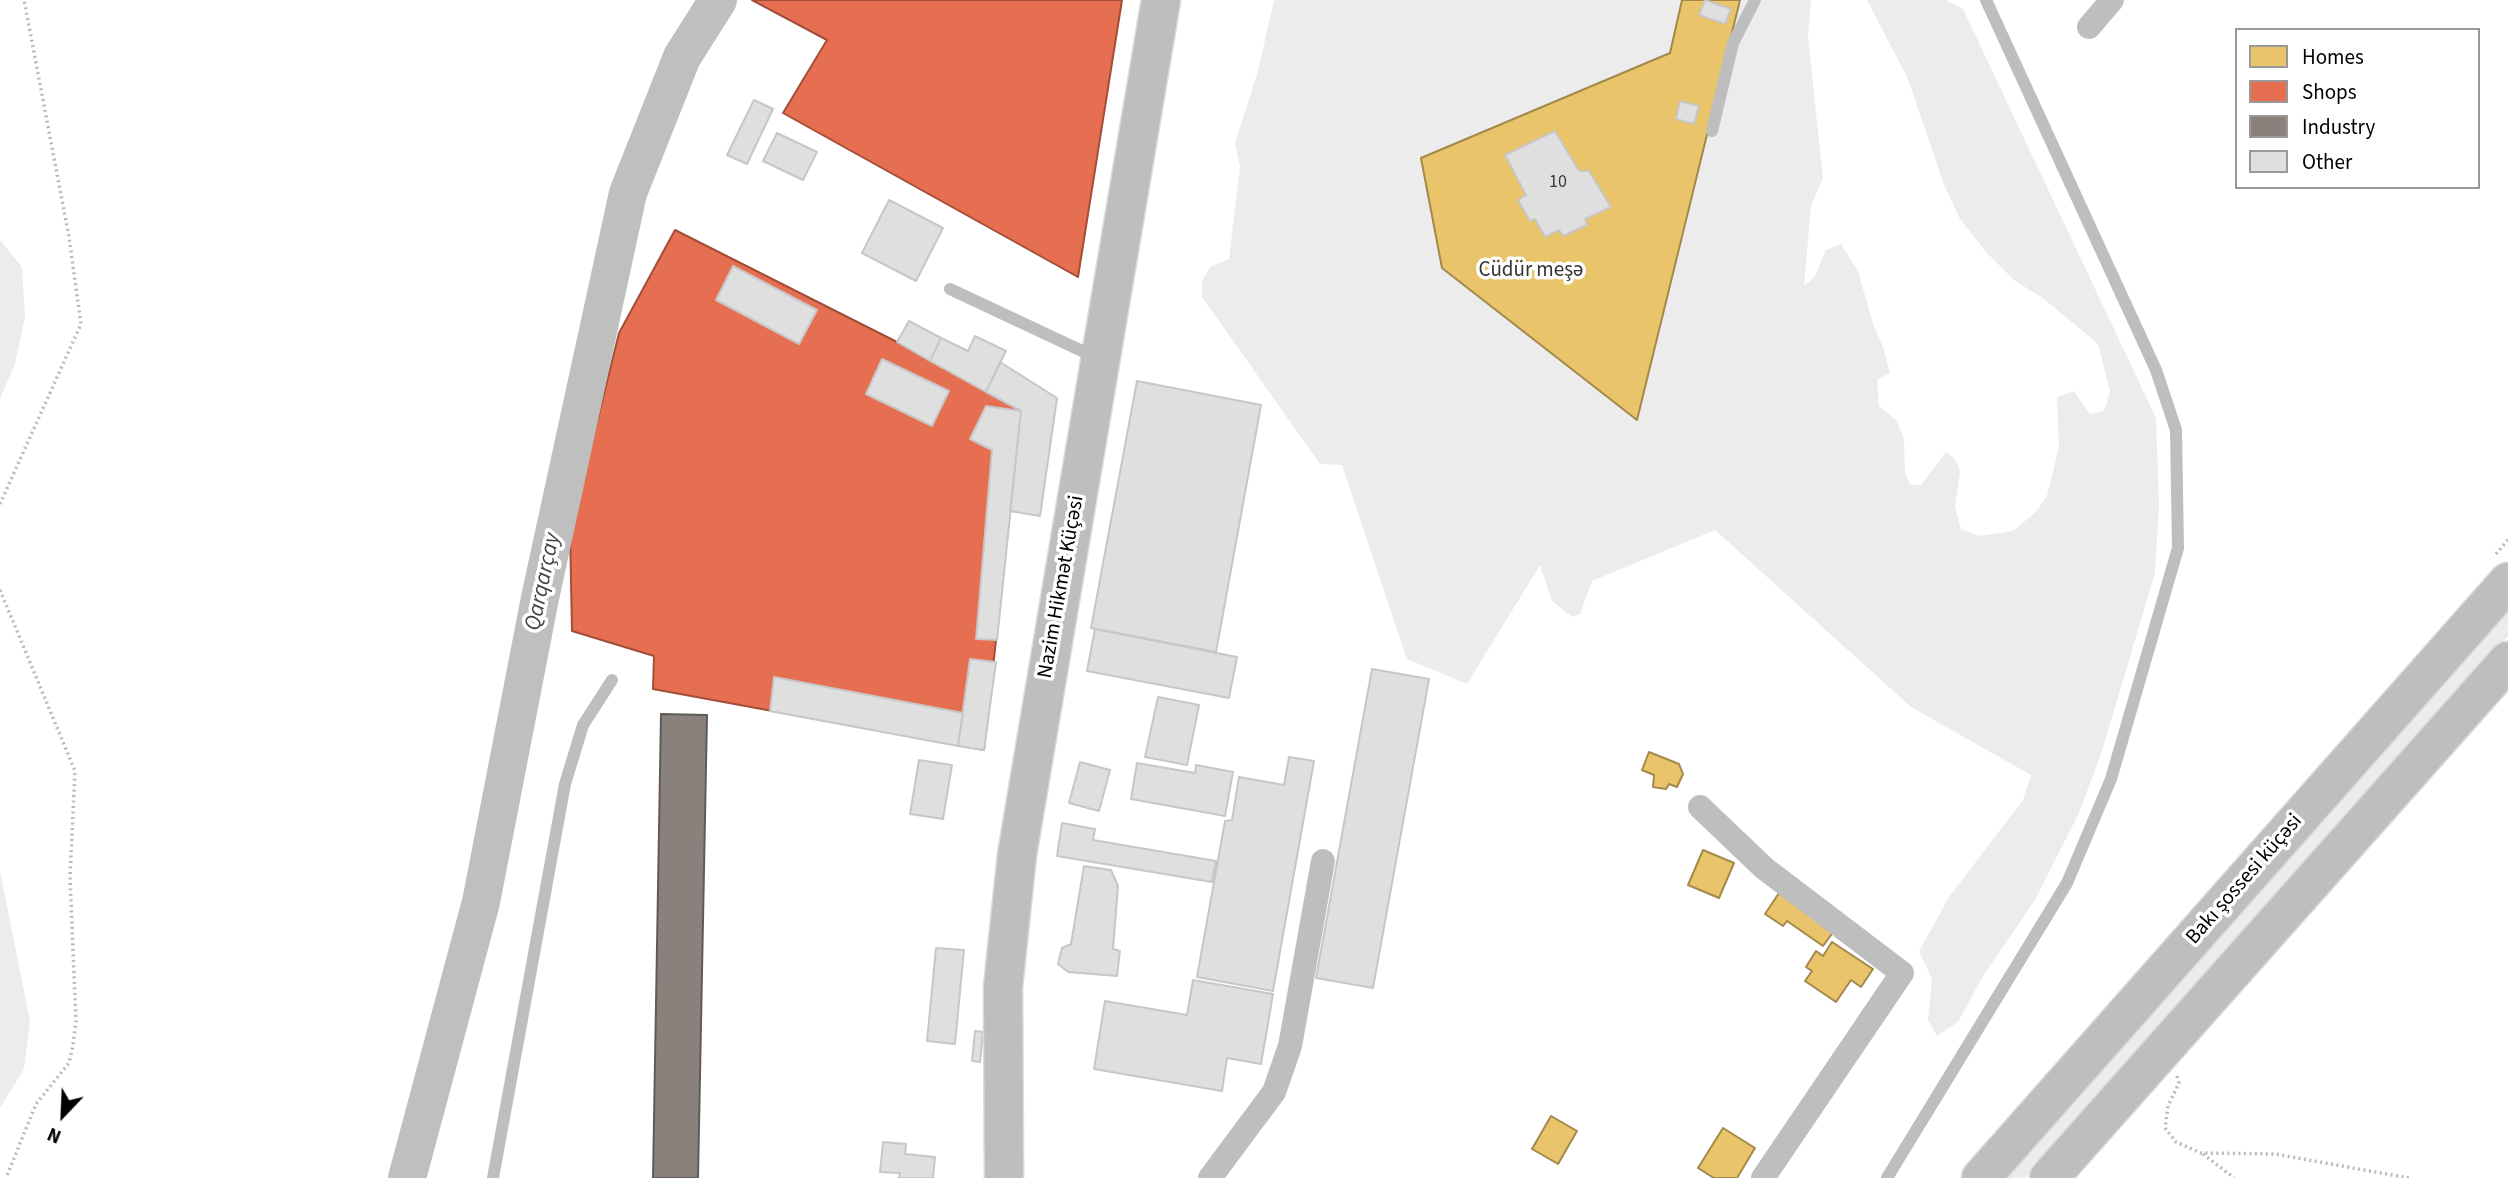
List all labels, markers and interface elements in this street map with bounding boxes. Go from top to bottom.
legend [2235,28,2480,189]
text: Homes [2302,42,2364,72]
text: Shops [2302,77,2356,107]
text: Industry [2302,112,2375,142]
text: Other [2302,147,2352,177]
house number: 10 [1549,172,1567,194]
park label: Cüdür meşə [1479,258,1583,284]
street label: Nazim Hikmət Küçəsi [1034,494,1090,680]
water label: Qarqarçay [520,531,568,633]
street label: Bakı şossesi küçəsi [2182,810,2308,950]
north arrow [28,1080,98,1150]
text: N [44,1120,66,1150]

